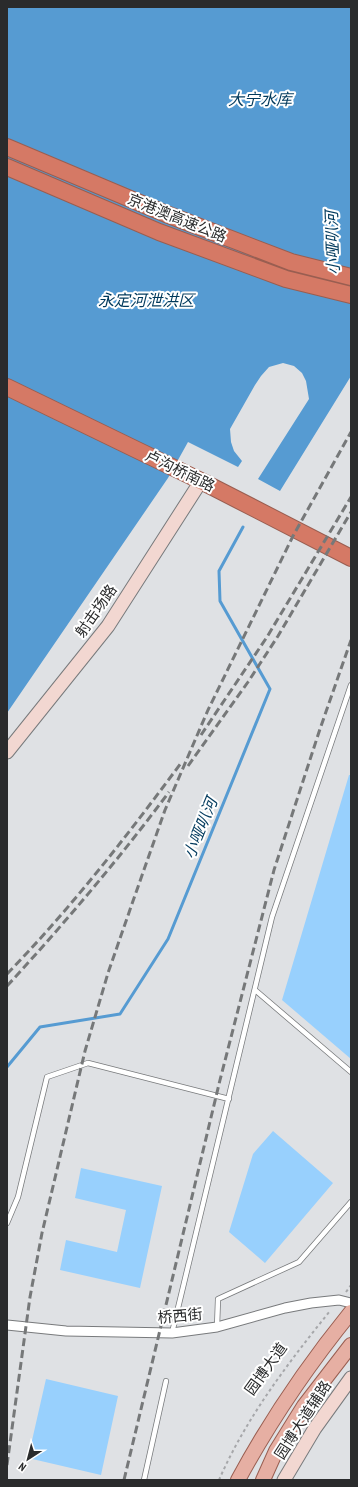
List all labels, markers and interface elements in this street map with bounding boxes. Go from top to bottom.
water label: 大宁水库 [228,89,295,109]
street label: 京港澳高速公路 [125,189,229,246]
water label: 小哑叭河 [321,208,343,275]
water label: 永定河泄洪区 [98,290,196,310]
street label: 卢沟桥南路 [142,446,218,496]
street label: 射击场路 [71,581,121,641]
water label: 小哑叭河 [179,792,222,861]
street label: 桥西街 [157,1304,203,1327]
street label: 园博大道 [240,1339,291,1399]
street label: 园博大道辅路 [270,1377,335,1463]
north arrow [8,1439,48,1479]
text: N [16,1460,29,1475]

